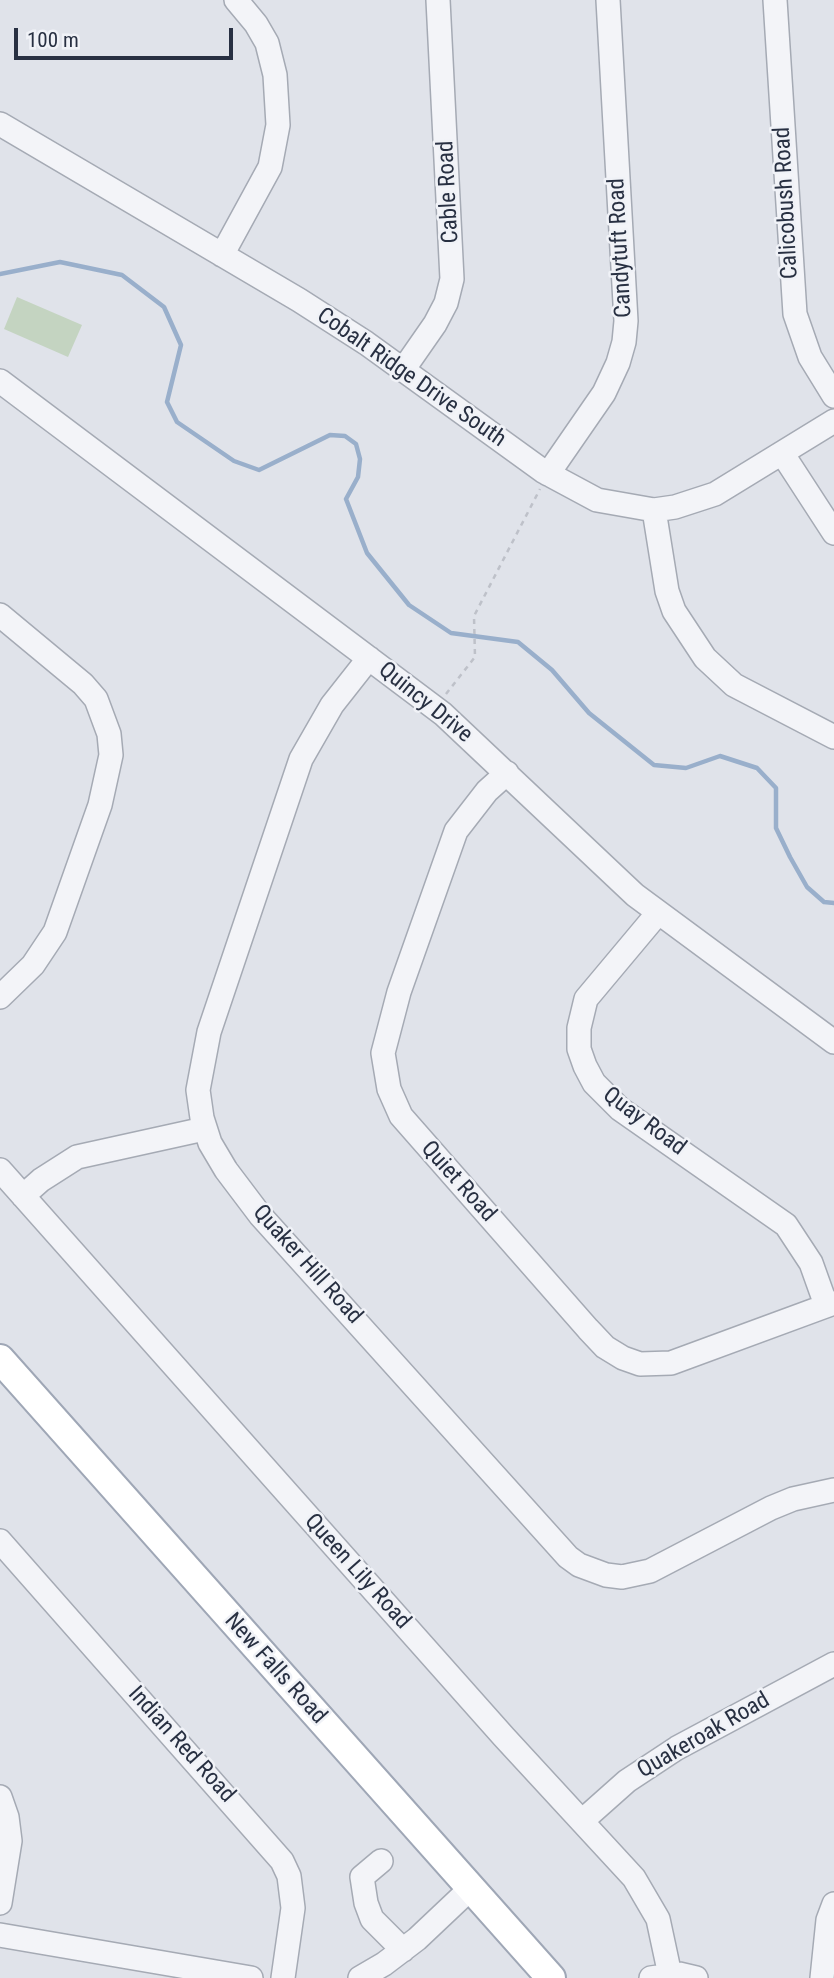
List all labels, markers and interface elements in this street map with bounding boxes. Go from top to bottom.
scale bar [18,14,236,58]
text: 100 m [27,28,79,52]
street label: Calicobush Road [769,126,805,280]
street label: Cable Road [433,140,465,244]
street label: Candytuft Road [604,178,638,318]
street label: Cobalt Ridge Drive South [311,302,511,454]
street label: Quincy Drive [373,657,477,749]
street label: Quay Road [597,1082,691,1162]
street label: Quiet Road [415,1136,501,1228]
street label: Quaker Hill Road [246,1200,368,1330]
street label: Queen Lily Road [298,1509,416,1635]
street label: New Falls Road [218,1608,332,1730]
street label: Indian Red Road [122,1681,240,1809]
street label: Quakeroak Road [633,1687,775,1785]

